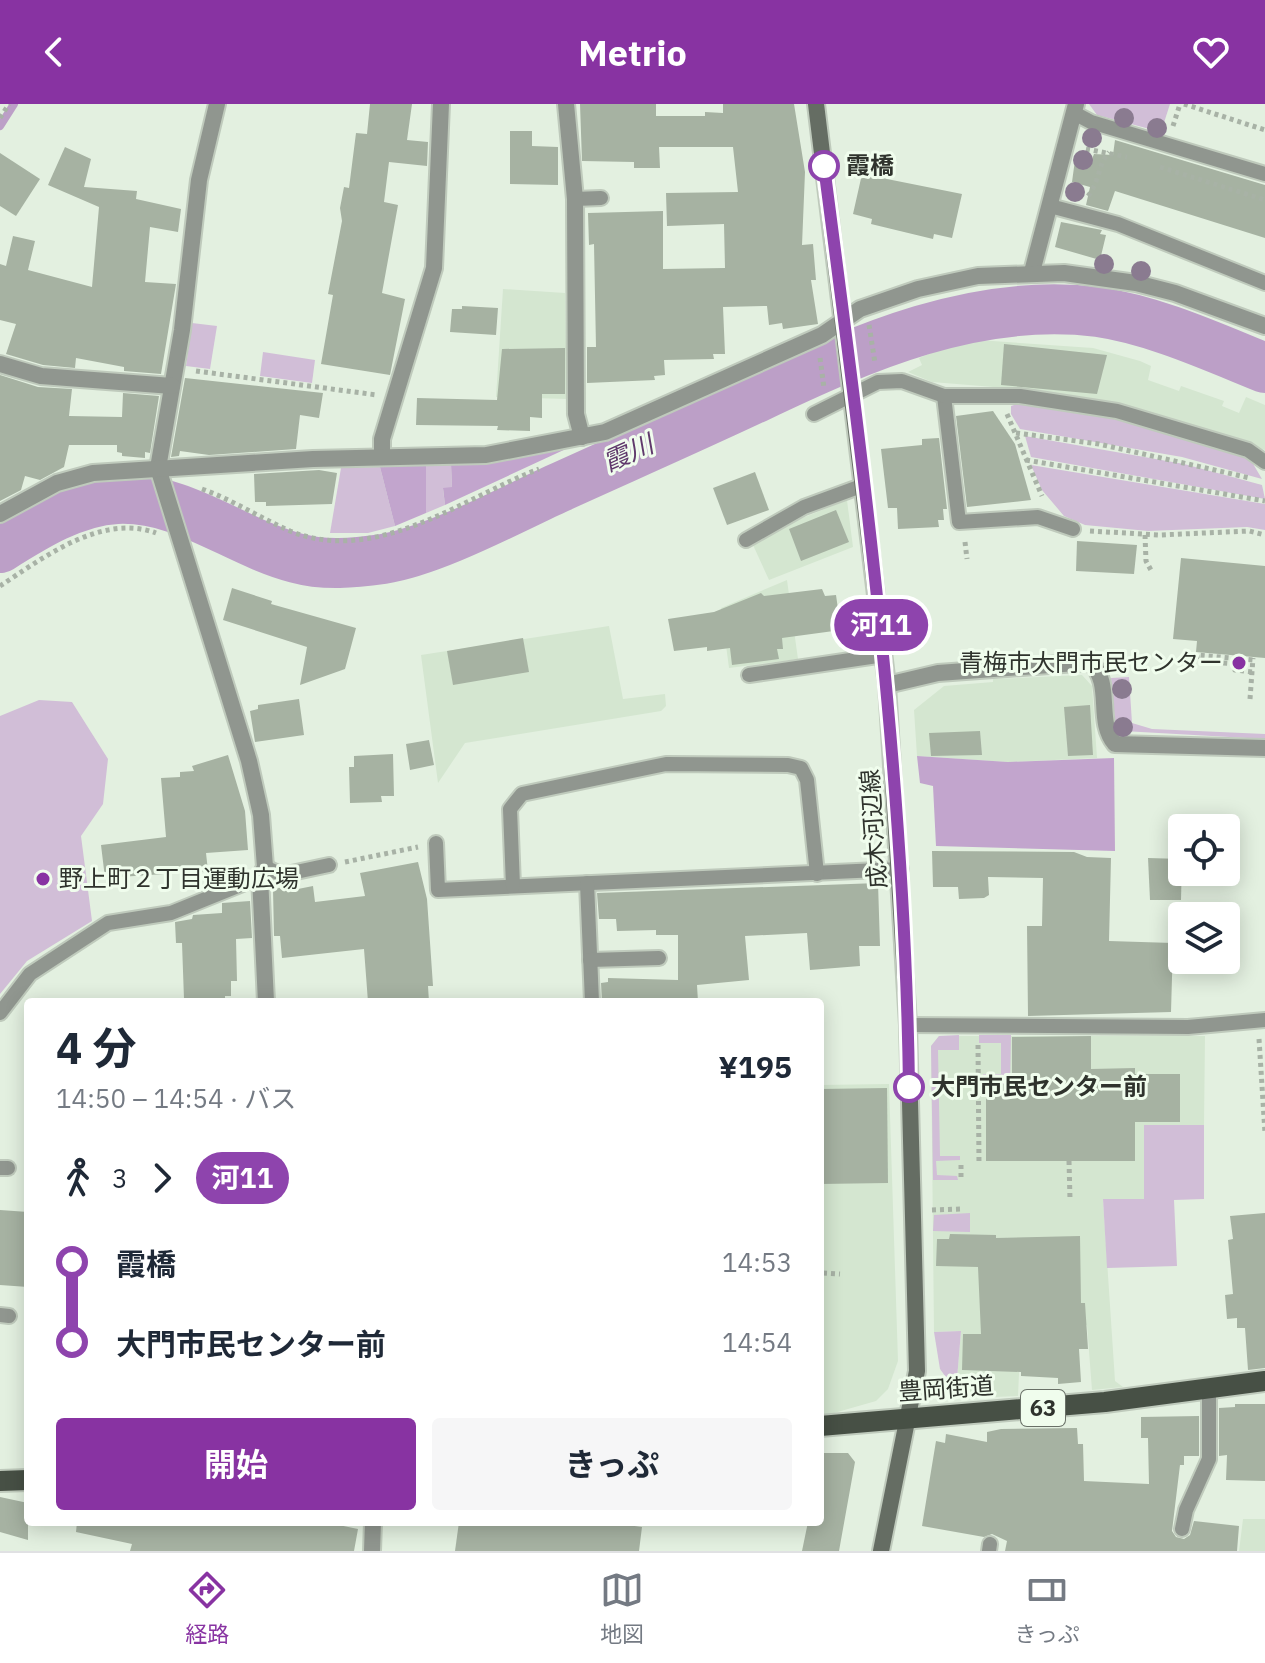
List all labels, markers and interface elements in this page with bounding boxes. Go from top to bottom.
text: Metrio [578,29,687,76]
icon: back [32,30,76,74]
icon: heart [1189,30,1233,74]
place label: 霞橋 [846,149,894,181]
marker: 霞橋 [809,151,839,181]
water label: 霞川 [597,425,661,478]
line badge: 河11 [835,599,927,651]
text: 河11 [850,606,912,643]
place label: 青梅市大門市民センター [959,646,1223,678]
marker: 青梅市大門市民センター [1230,654,1248,672]
street label: 成木河辺線 [853,768,893,890]
map controls [1168,814,1240,974]
button: locate [1168,814,1240,886]
place label: 野上町２丁目運動広場 [59,862,299,894]
marker: 野上町２丁目運動広場 [34,870,52,888]
button: layers [1168,902,1240,974]
text: 4 分 [56,1019,137,1076]
text: ¥195 [719,1047,792,1086]
place label: 大門市民センター前 [931,1070,1147,1102]
marker: 大門市民センター前 [894,1072,924,1102]
text: 14:50 – 14:54 · バス [56,1081,296,1115]
icon: walk [56,1156,100,1200]
icon: forward [140,1156,184,1200]
text: 河11 [212,1159,273,1196]
text: 3 [112,1161,128,1195]
text: 霞橋 [116,1244,176,1283]
text: 14:53 [722,1245,792,1279]
text: 大門市民センター前 [116,1324,386,1363]
text: 14:54 [722,1325,792,1359]
street label: 豊岡街道 [897,1369,995,1407]
road number: 63 [1021,1390,1065,1426]
button: 開始 [56,1418,416,1510]
button: きっぷ [432,1418,792,1510]
tab: 経路 [185,1568,229,1648]
tab: 地図 [600,1568,644,1648]
tab: きっぷ [1015,1568,1080,1648]

